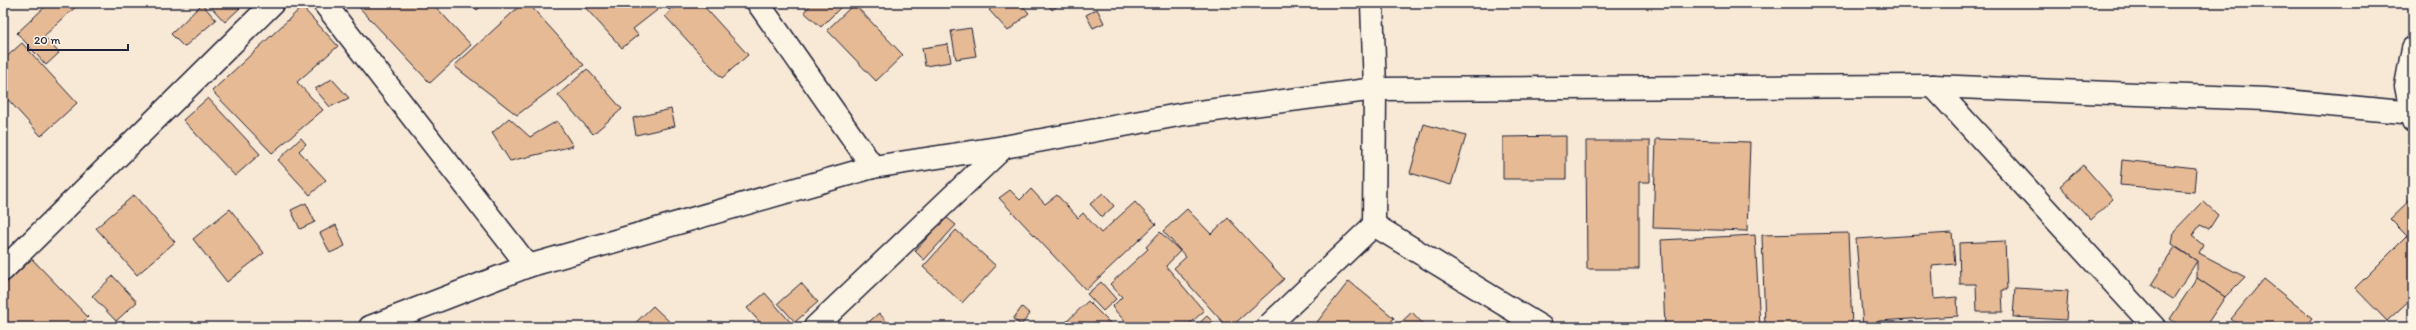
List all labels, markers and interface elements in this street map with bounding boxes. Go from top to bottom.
scale bar [28,26,128,52]
text: 20 m [34,33,61,47]

